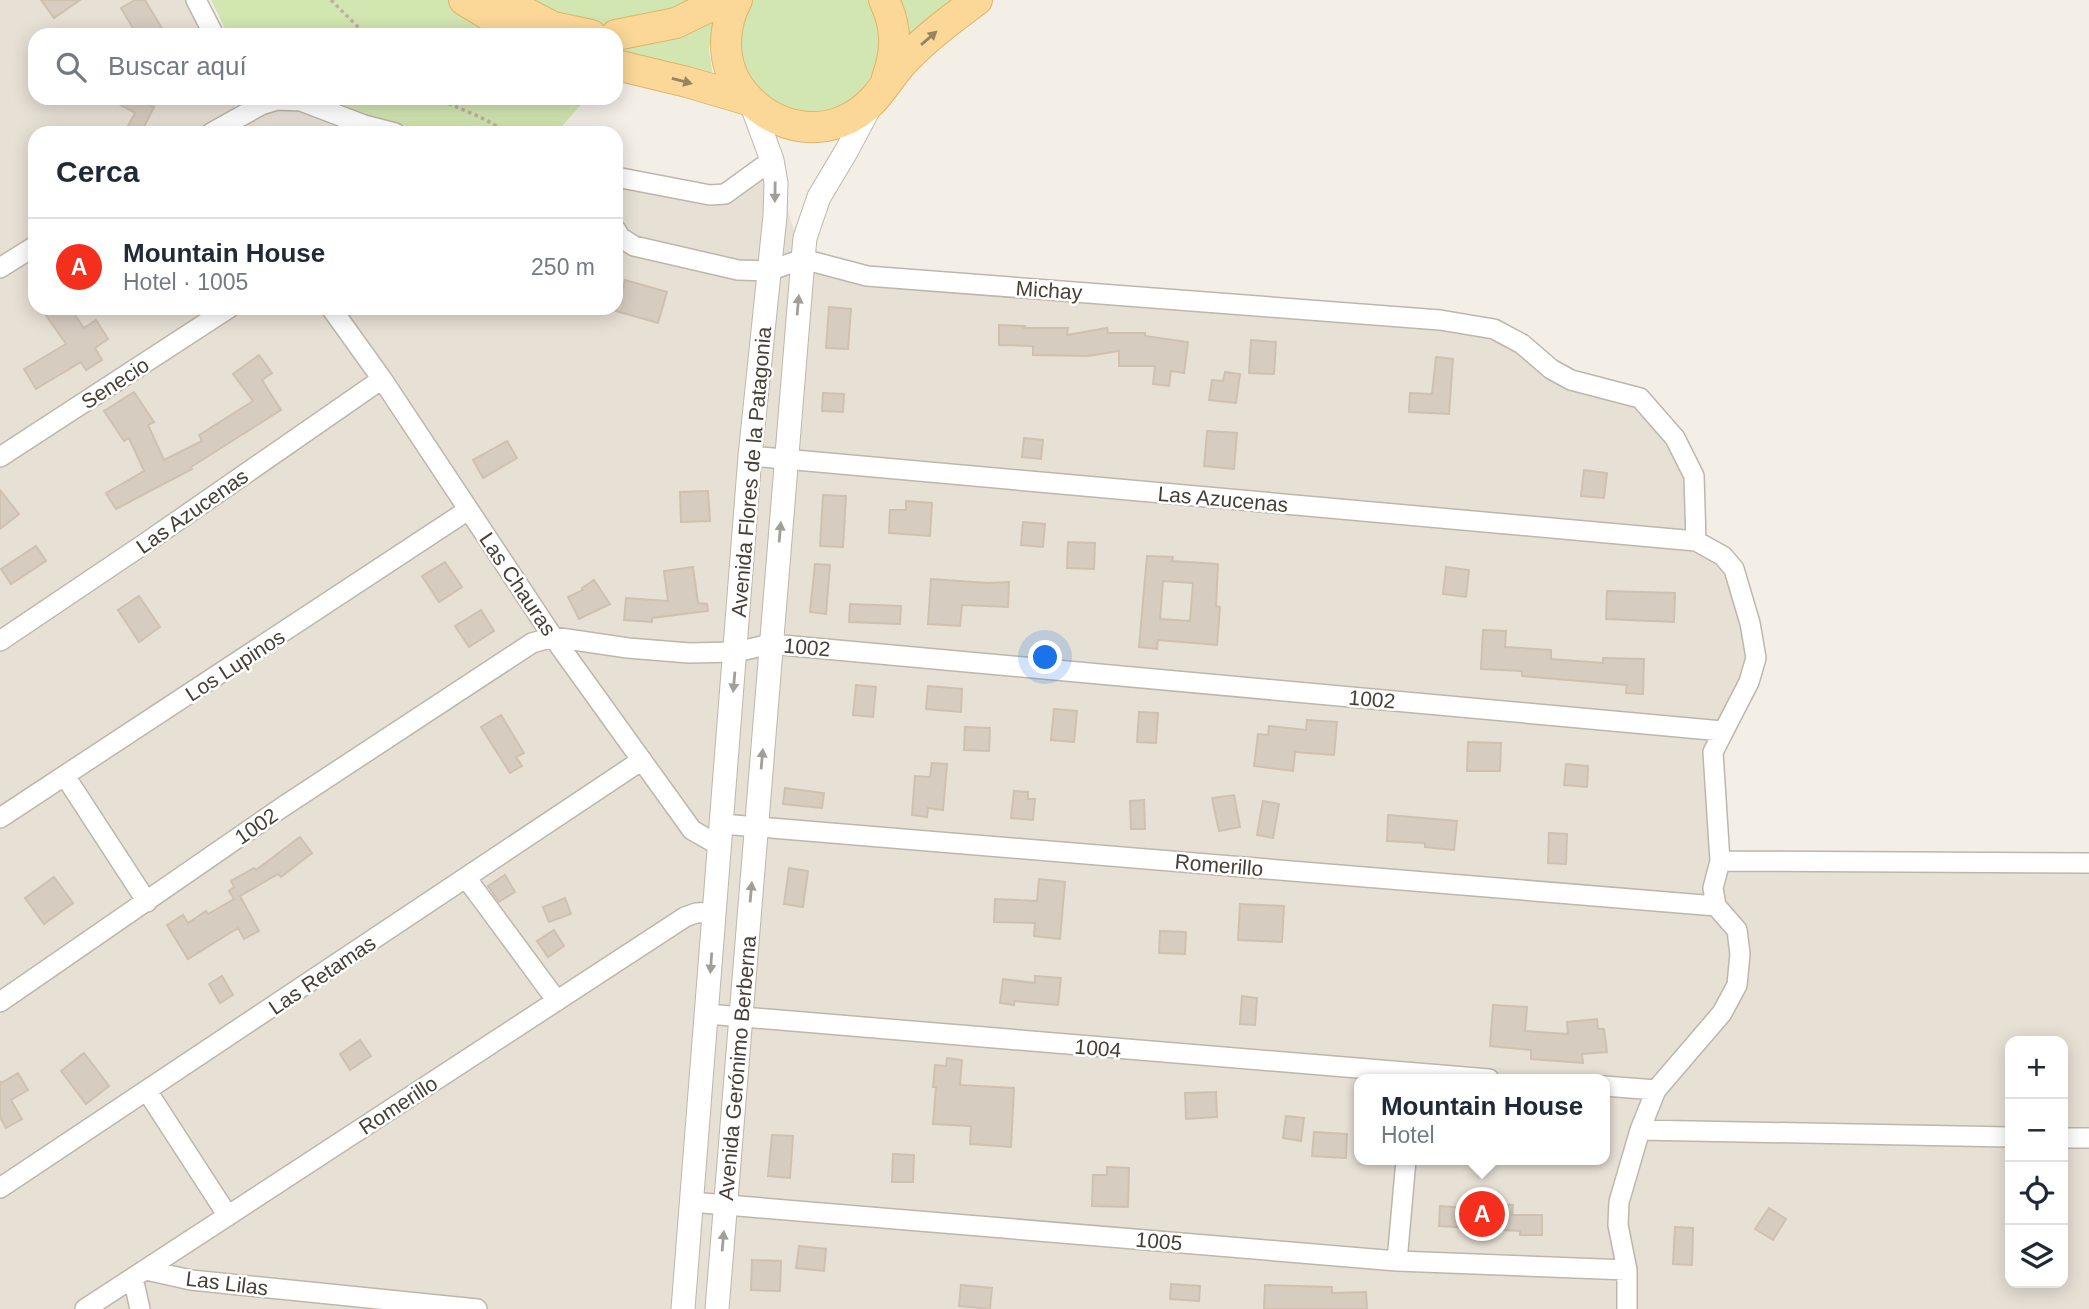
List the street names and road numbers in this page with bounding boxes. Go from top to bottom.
street label: Michay [1015,276,1083,304]
street label: Avenida Flores de la Patagonia [727,325,775,618]
street label: Senecio [77,353,153,413]
street label: Las Azucenas [132,464,252,558]
street label: Las Azucenas [1157,482,1289,516]
street label: Las Chauras [475,528,561,640]
street label: Los Lupinos [181,625,289,705]
street label: 1002 [783,634,831,660]
street label: 1002 [1348,686,1396,712]
street label: 1002 [230,803,282,849]
street label: Romerillo [1174,850,1264,880]
street label: Las Retamas [264,931,380,1019]
street label: Avenida Gerónimo Berberna [714,934,760,1201]
street label: 1004 [1074,1035,1123,1062]
street label: Romerillo [355,1071,441,1139]
street label: 1005 [1135,1228,1183,1254]
street label: Las Lilas [184,1267,270,1299]

